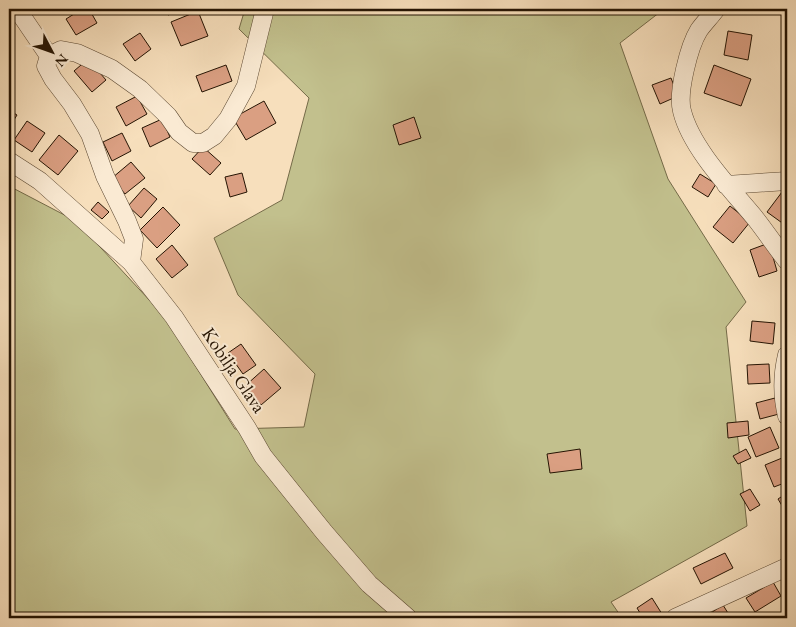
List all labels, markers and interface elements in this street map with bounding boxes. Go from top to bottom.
north arrow [28,28,78,78]
text: N [51,50,72,71]
street label: Kobilja Glava [196,322,272,418]

